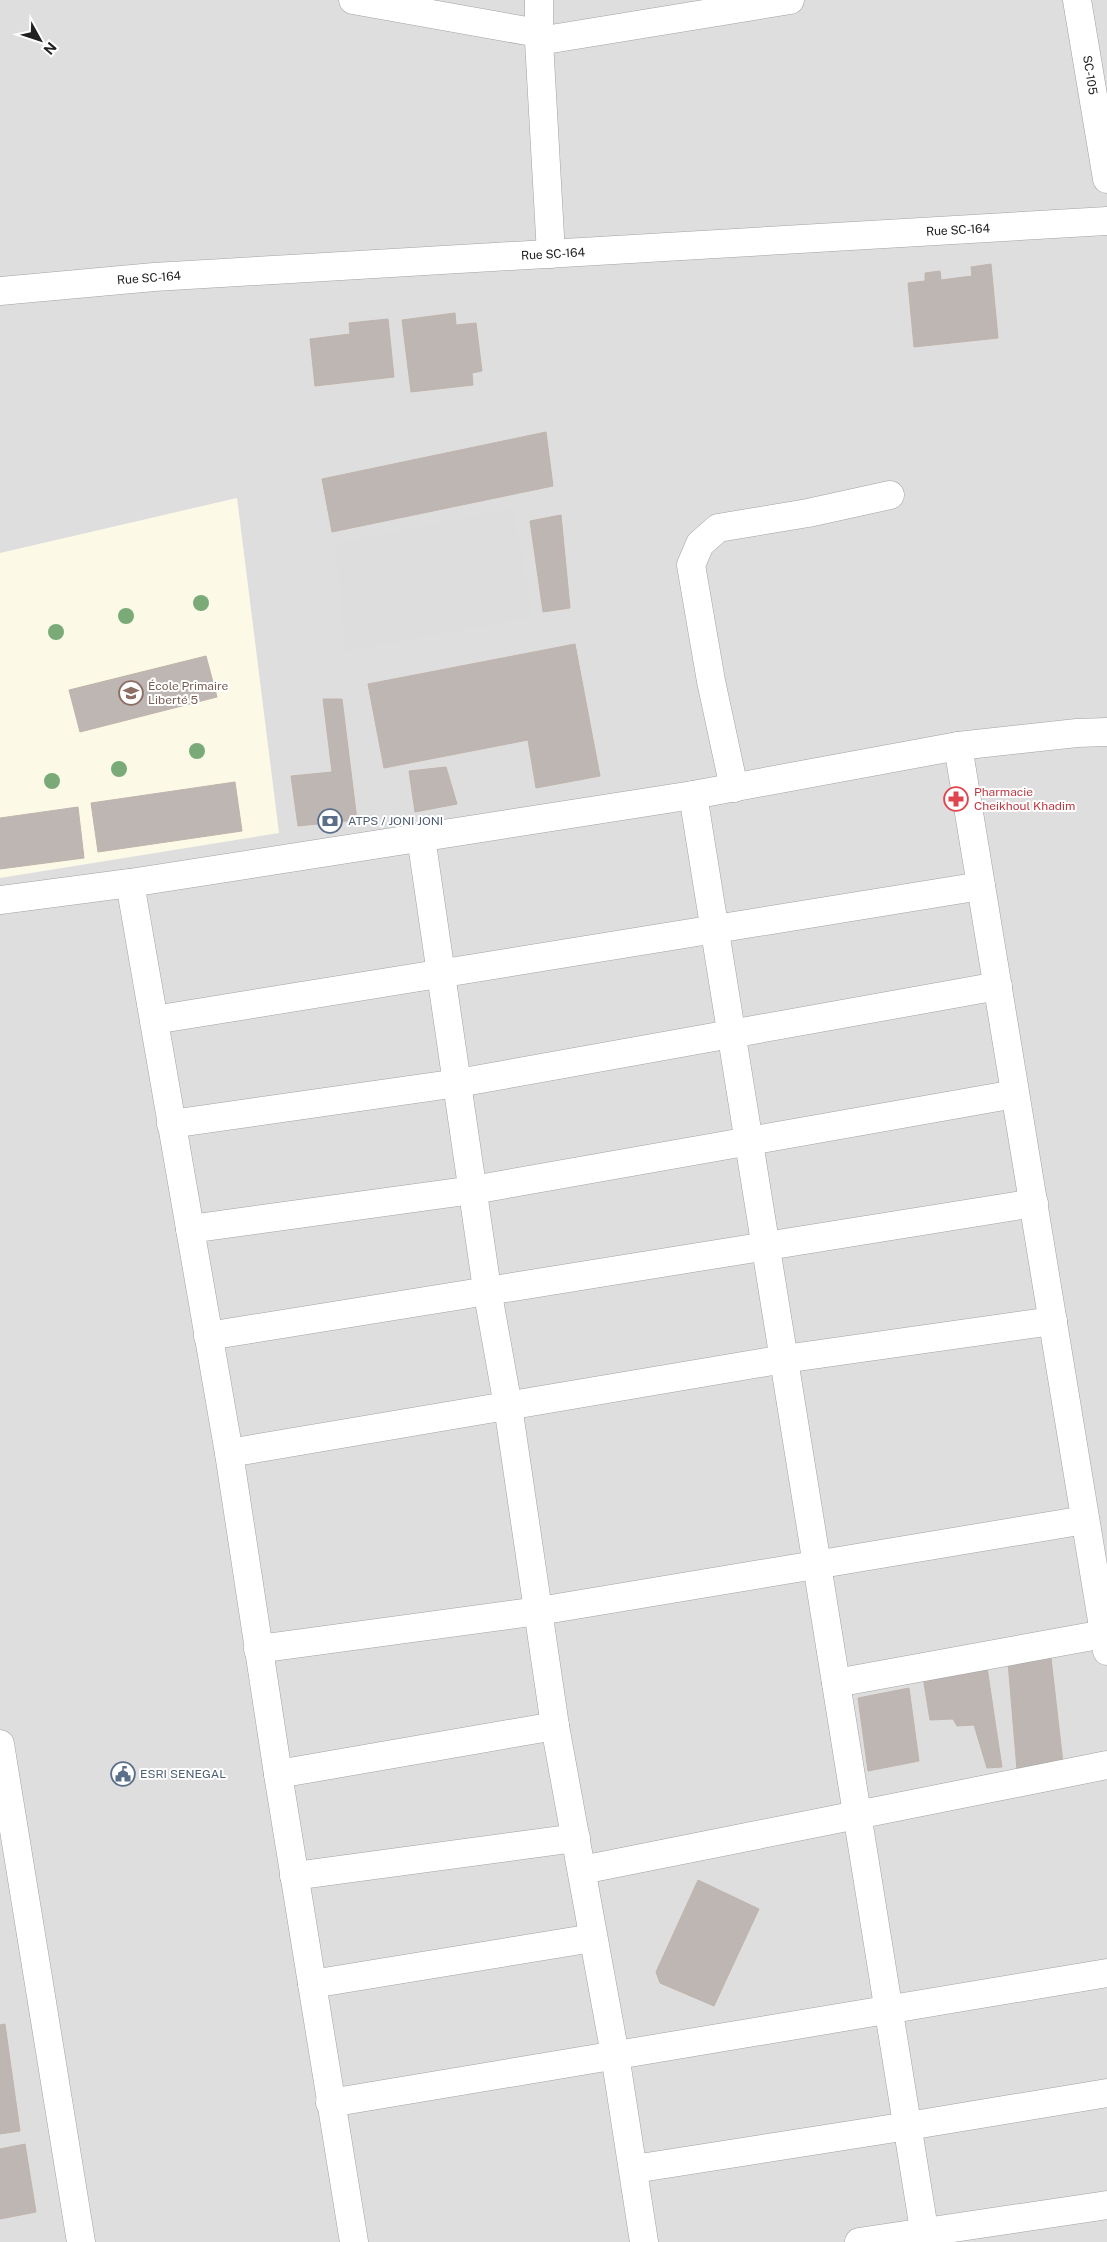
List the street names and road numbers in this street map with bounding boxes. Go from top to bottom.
street label: SC-105 [1080,54,1100,96]
street label: Rue SC-164 [926,221,991,239]
street label: Rue SC-164 [521,245,586,263]
street label: Rue SC-164 [116,269,182,287]

